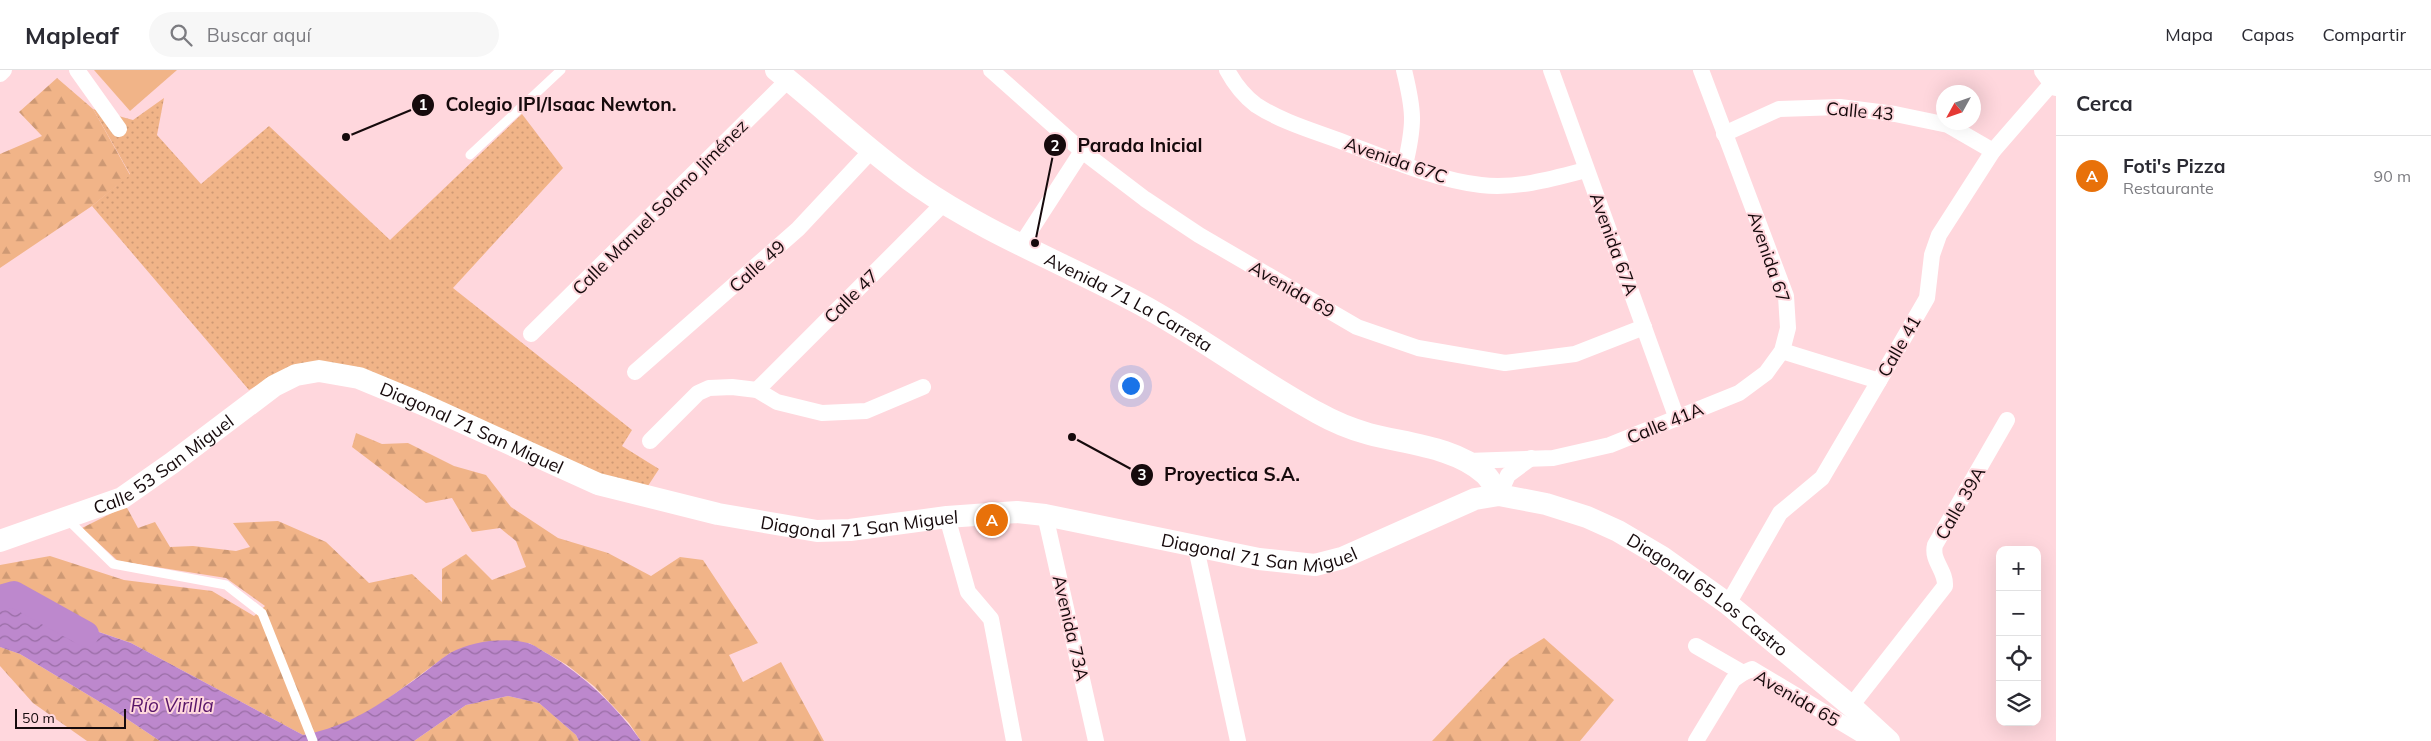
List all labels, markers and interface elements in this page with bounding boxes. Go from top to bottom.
search box [149,12,499,57]
text: Mapleaf [25,20,119,50]
icon: search [167,21,195,49]
text: Buscar aquí [207,23,311,47]
text: Mapa [2165,23,2213,46]
text: Capas [2241,23,2295,46]
text: Compartir [2323,23,2406,46]
north arrow [1936,85,1981,130]
callout: Colegio IPI/Isaac Newton. [411,88,687,122]
text: Cerca [2076,90,2133,116]
text: Colegio IPI/Isaac Newton. [445,92,677,116]
text: 1 [418,95,428,114]
street label: Calle 43 [1825,97,1895,125]
street label: Calle Manuel Solano Jiménez [567,114,753,300]
callout: Parada Inicial [1042,128,1212,162]
street label: Avenida 67C [1342,132,1450,188]
text: Parada Inicial [1077,133,1203,157]
text: 2 [1050,136,1060,155]
text: Foti's Pizza [2123,154,2225,178]
text: A [2086,166,2098,186]
text: 90 m [2374,166,2411,186]
text: Restaurante [2123,178,2214,198]
street label: Avenida 67A [1585,189,1643,299]
street label: Avenida 67 [1743,208,1795,306]
street label: Calle 49 [724,235,790,297]
street label: Avenida 71 La Carreta [1041,247,1217,356]
street label: Avenida 69 [1245,255,1339,323]
street label: Calle 47 [819,264,883,328]
street label: Calle 41 [1872,311,1926,381]
your location [1118,373,1144,399]
street label: Diagonal 71 San Miguel [377,376,567,478]
street label: Calle 41A [1623,397,1707,449]
street label: Calle 53 San Miguel [90,409,238,519]
callout: Proyectica S.A. [1129,458,1310,492]
text: Proyectica S.A. [1164,462,1300,486]
street label: Calle 39A [1930,462,1990,544]
text: 3 [1137,465,1147,484]
pin: A [976,501,1008,539]
street label: Diagonal 71 San Miguel [759,505,959,543]
street label: Diagonal 71 San Miguel [1159,528,1360,577]
street label: Diagonal 65 Los Castro [1623,528,1793,661]
map controls [1996,546,2041,726]
button: + [1996,546,2041,591]
street label: Avenida 73A [1048,573,1094,683]
button: − [1996,591,2041,636]
button: locate [1996,636,2041,681]
street label: Avenida 65 [1750,664,1844,732]
button: layers [1996,681,2041,726]
water label: Río Virilla [130,693,214,717]
scale bar [15,706,126,729]
text: 50 m [22,709,55,727]

